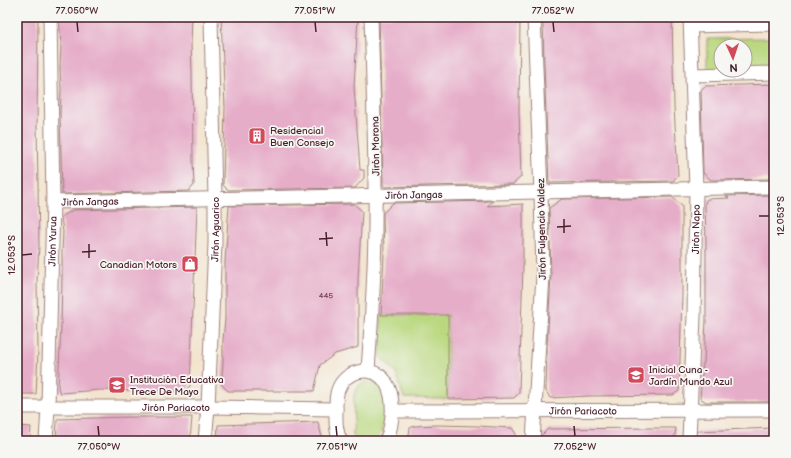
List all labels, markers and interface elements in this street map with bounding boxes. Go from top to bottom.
text: 77.050°W [56,5,98,17]
text: 77.051°W [295,5,335,17]
text: 77.052°W [532,5,574,17]
north arrow [713,38,753,78]
text: N [729,61,738,74]
street label: Jirón Morona [369,116,383,176]
place label: Residencial Buen Consejo [270,125,334,149]
building icon: Residencial Buen Consejo [247,126,267,146]
street label: Jirón Fulgencio Valdez [535,178,549,280]
street label: Jirón Jangas [385,189,443,202]
street label: Jirón Jangas [61,196,119,209]
street label: Jirón Aguarico [209,196,222,262]
text: 12.053°S [775,196,787,236]
street label: Jirón Napo [690,204,703,254]
street label: Jirón Yurua [46,215,60,266]
text: 12.053°S [6,235,18,275]
shop icon: Canadian Motors [180,254,200,274]
place label: Canadian Motors [100,259,177,271]
house number: 445 [319,291,334,300]
place label: Inicial Cuna - Jardín Mundo Azul [649,364,732,388]
school or university icon: Inicial Cuna - Jardín Mundo Azul [626,365,646,385]
place label: Institución Educativa Trece De Mayo [130,374,224,398]
school or university icon: Institución Educativa Trece De Mayo [107,375,127,395]
street label: Jirón Pariacoto [142,402,210,414]
street label: Jirón Pariacoto [549,405,617,418]
text: 77.050°W [78,441,120,453]
text: 77.051°W [317,441,357,453]
text: 77.052°W [554,441,596,453]

